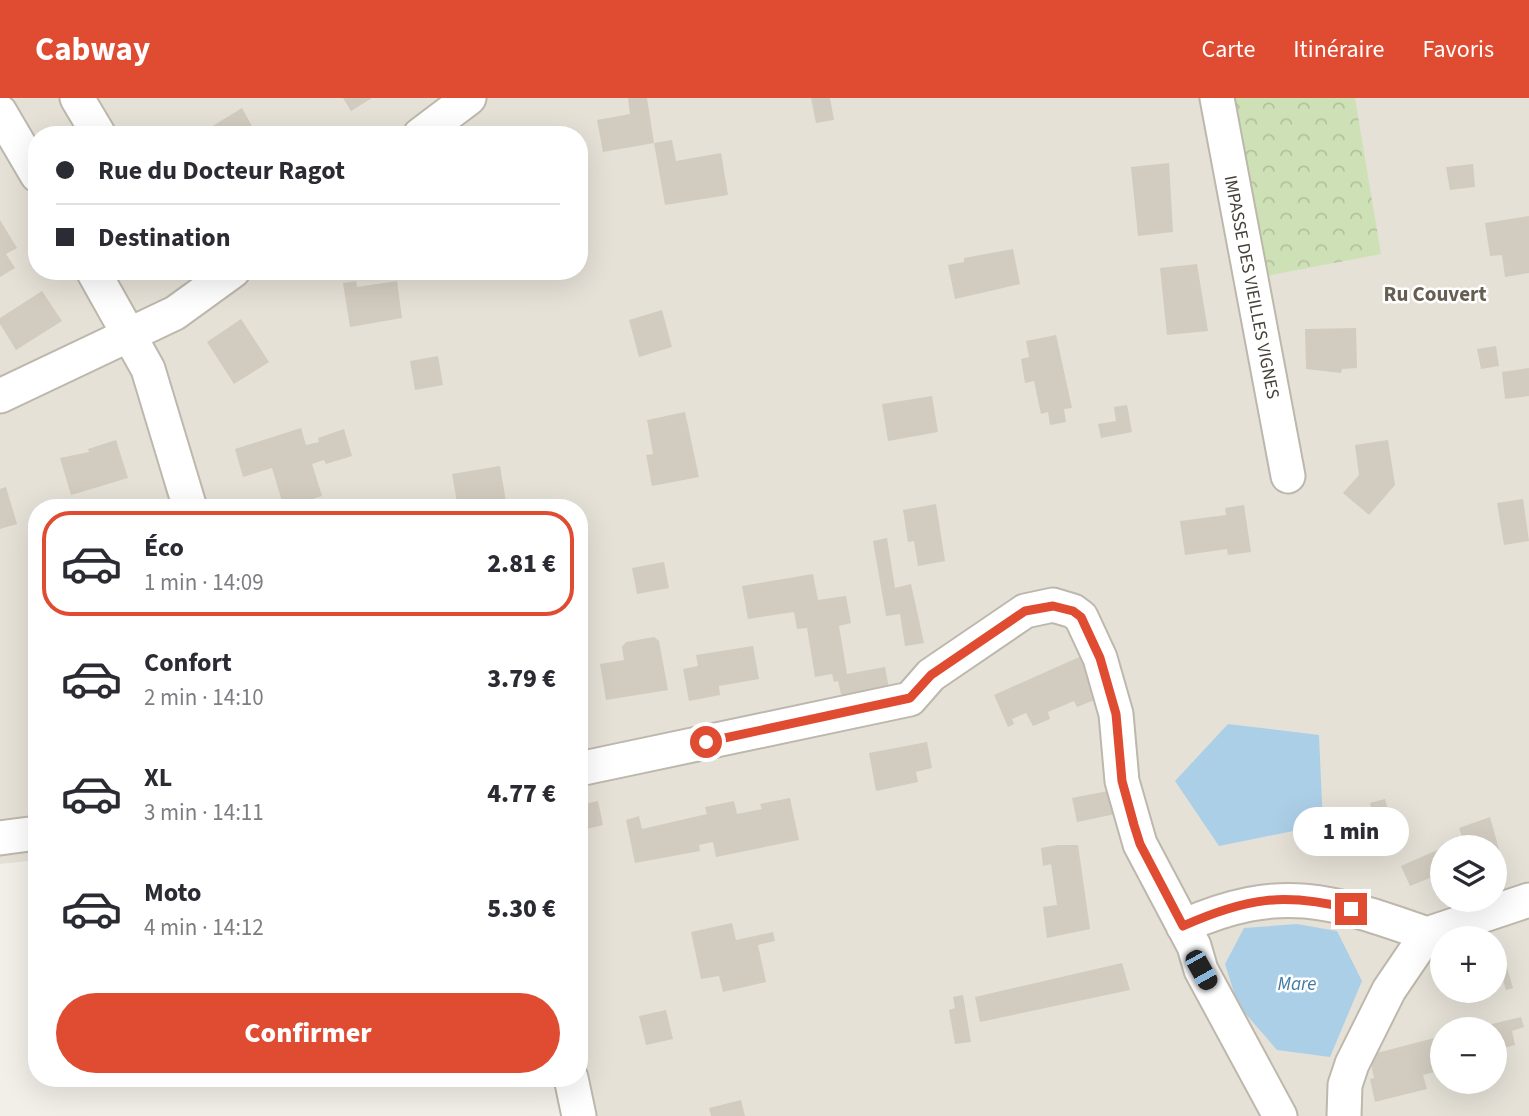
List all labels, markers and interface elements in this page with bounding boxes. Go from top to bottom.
text: Cabway [35,26,150,73]
text: Carte [1201,32,1255,67]
text: Itinéraire [1293,32,1384,67]
text: Favoris [1422,32,1494,67]
text: Rue du Docteur Ragot [98,152,345,189]
street label: IMPASSE DES VIEILLES VIGNES [1218,173,1285,401]
text: Destination [98,219,231,256]
district label: Ru Couvert [1384,279,1486,309]
text: Éco [144,529,184,566]
icon: car [60,532,123,595]
text: 2.81 € [487,545,556,582]
text: 1 min · 14:09 [144,566,264,599]
text: Confort [144,644,232,681]
icon: car [60,647,123,710]
text: 3.79 € [487,660,556,697]
text: 2 min · 14:10 [144,681,264,714]
route start [690,726,722,758]
text: XL [144,759,172,796]
icon: car [60,762,123,825]
text: 4.77 € [487,775,556,812]
text: 3 min · 14:11 [144,796,264,829]
callout: 1 min [1293,808,1409,856]
text: 1 min [1323,815,1379,848]
map controls [1430,835,1507,1094]
button: layers [1430,835,1507,912]
text: Moto [144,874,201,911]
icon: car [60,877,123,940]
text: 5.30 € [487,890,556,927]
route end [1335,893,1367,925]
text: 4 min · 14:12 [144,911,264,944]
button: + [1430,926,1507,1003]
car [1182,947,1221,993]
water label: Mare [1277,971,1317,998]
button: Confirmer [56,993,560,1073]
button: − [1430,1017,1507,1094]

